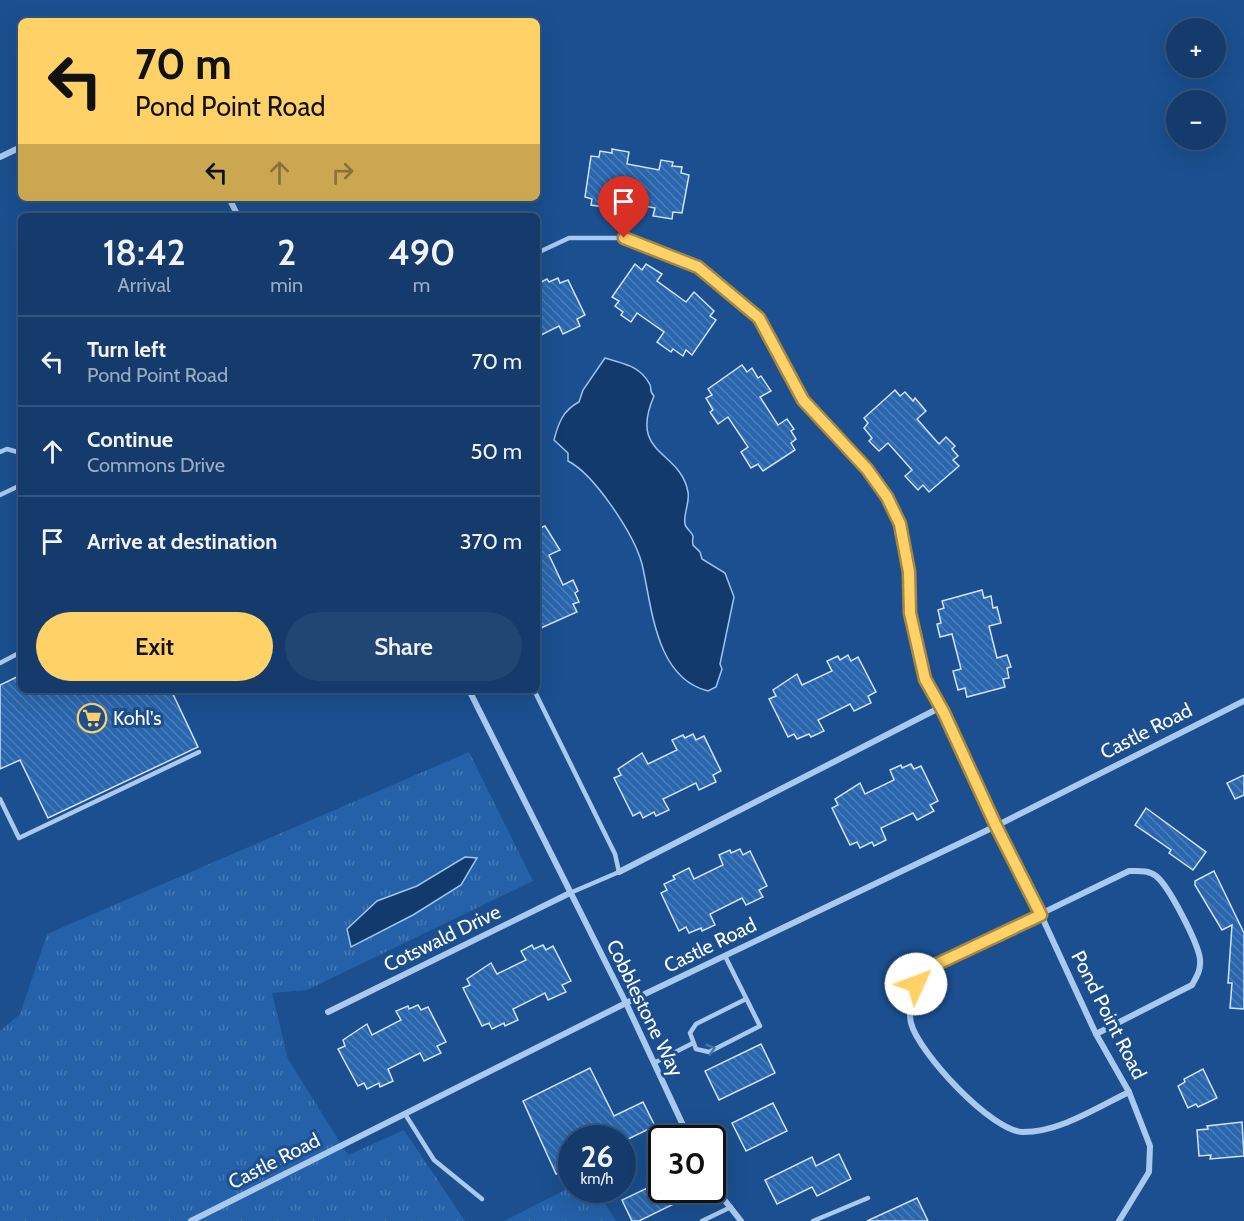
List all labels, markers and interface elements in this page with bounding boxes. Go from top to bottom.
map controls [1166,18,1226,150]
button: + [1166,18,1226,78]
text: 70 m [135,38,232,90]
icon: left [36,42,114,120]
text: Pond Point Road [135,90,325,123]
button: − [1166,90,1226,150]
icon: left [200,156,233,189]
icon: ahead [263,156,296,189]
icon: right [326,156,359,189]
pin [598,176,649,238]
icon: arrive [607,185,640,218]
text: 18:42 [103,230,186,274]
text: 2 [277,230,296,274]
text: 490 [388,230,455,274]
text: Arrival [118,273,171,297]
text: min [270,273,303,297]
text: m [413,273,430,297]
text: Turn left [87,336,166,363]
icon: left [36,345,69,378]
text: 70 m [472,348,522,375]
text: Pond Point Road [87,363,228,387]
text: Continue [87,426,173,453]
icon: ahead [36,435,69,468]
text: 50 m [470,438,522,465]
text: Commons Drive [87,453,225,477]
icon: arrive [36,525,69,558]
text: Arrive at destination [87,528,277,555]
text: 370 m [460,528,522,555]
button: Exit [36,612,273,681]
button: Share [285,612,522,681]
street label: Castle Road [1096,698,1196,764]
supermarket icon: Kohl's [76,702,108,734]
place label: Kohl's [113,706,162,730]
street label: Cotswald Drive [380,899,504,977]
street label: Castle Road [660,912,760,978]
street label: Cobblestone Way [601,936,689,1080]
street label: Pond Point Road [1066,947,1152,1083]
position arrow [884,952,948,1016]
one-way arrow [705,1044,716,1056]
speed limit sign: 30 [648,1125,726,1203]
street label: Castle Road [224,1128,324,1194]
text: 26 [581,1138,613,1175]
text: km/h [581,1170,613,1188]

